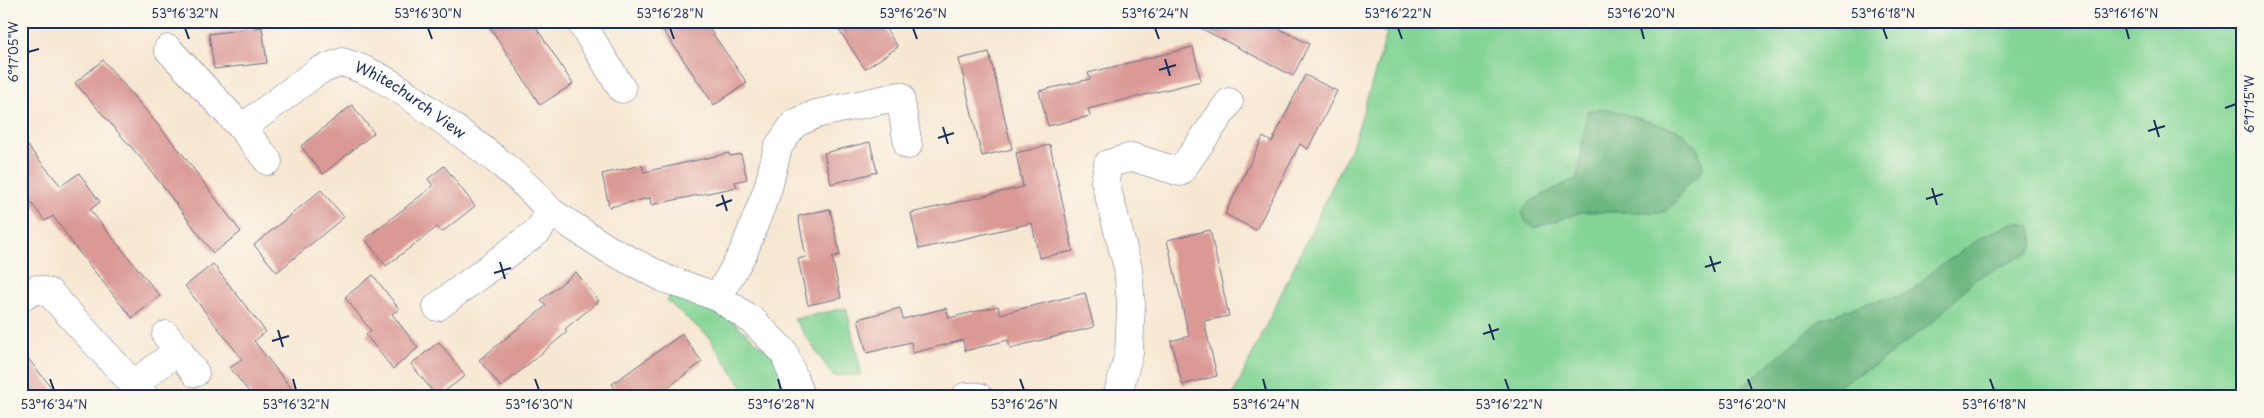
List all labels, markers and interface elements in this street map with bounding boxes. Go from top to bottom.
text: 53°16'32"N [151,4,219,22]
text: 53°16'30"N [394,4,462,22]
text: 53°16'28"N [636,4,704,22]
text: 53°16'26"N [879,4,947,22]
text: 53°16'24"N [1121,4,1189,22]
text: 53°16'22"N [1364,4,1432,22]
text: 53°16'20"N [1607,4,1675,22]
text: 53°16'18"N [1851,4,1915,22]
text: 53°16'16"N [2094,4,2158,22]
text: 6°17'05"W [4,21,22,83]
street label: Whitechurch View [352,54,472,143]
text: 6°17'15"W [2240,74,2258,133]
text: 53°16'34"N [20,395,88,413]
text: 53°16'32"N [262,395,330,413]
text: 53°16'30"N [505,395,573,413]
text: 53°16'28"N [747,395,815,413]
text: 53°16'26"N [990,395,1058,413]
text: 53°16'24"N [1232,395,1300,413]
text: 53°16'22"N [1475,395,1543,413]
text: 53°16'20"N [1718,395,1786,413]
text: 53°16'18"N [1962,395,2026,413]

